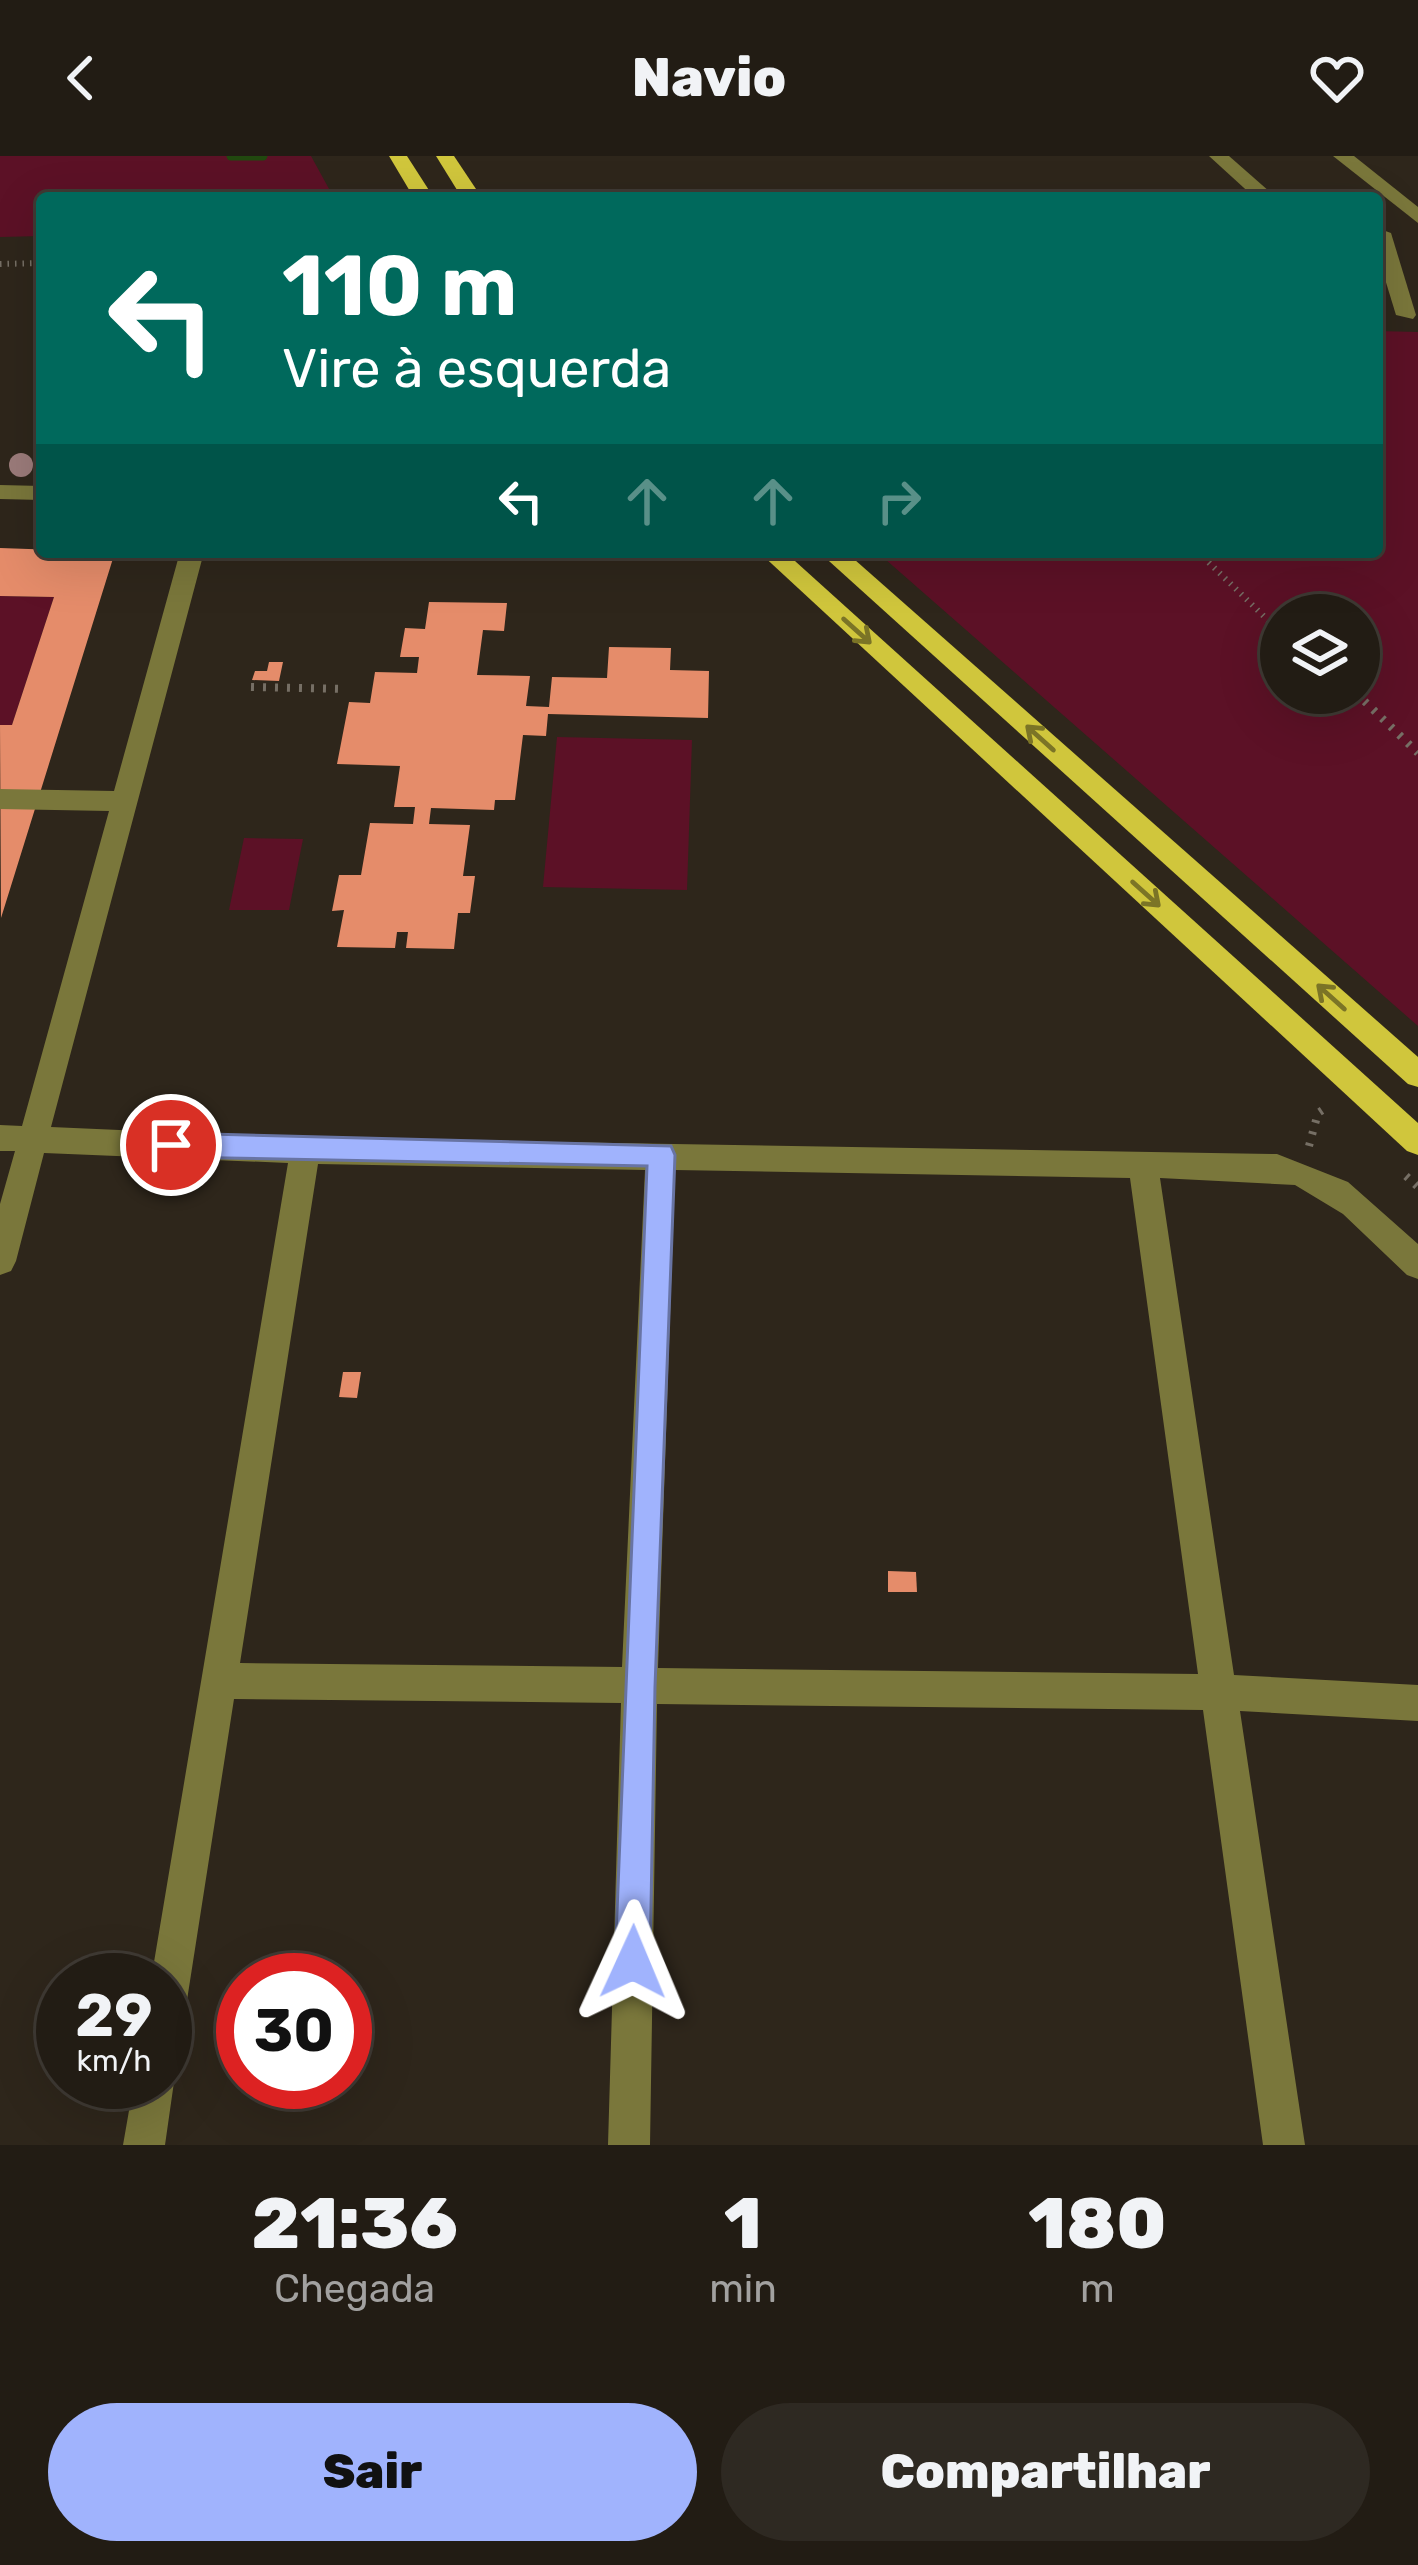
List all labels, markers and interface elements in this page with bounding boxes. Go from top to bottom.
icon: back [48,45,114,111]
icon: heart [1304,45,1370,111]
text: Navio [632,46,786,110]
text: 110 m [282,236,517,336]
icon: left [84,240,240,396]
text: Vire à esquerda [282,337,671,401]
icon: left [488,468,554,534]
icon: ahead [614,468,680,534]
icon: ahead [740,468,806,534]
icon: right [866,468,932,534]
map controls [1260,594,1380,714]
button: layers [1260,594,1380,714]
one-way arrow [842,617,872,644]
one-way arrow [1025,725,1055,752]
one-way arrow [1130,879,1160,907]
one-way arrow [1316,984,1346,1011]
pin [120,1094,222,1196]
icon: arrive [138,1112,204,1178]
position arrow [570,1899,696,2025]
speed limit sign: 30 [216,1953,372,2109]
text: 29 [75,1980,153,2051]
text: km/h [77,2043,151,2079]
text: 21:36 [251,2181,458,2266]
text: 1 [724,2181,762,2266]
text: 180 [1028,2181,1167,2266]
text: Chegada [274,2266,435,2312]
text: min [709,2266,777,2312]
text: m [1080,2266,1115,2312]
button: Sair [48,2403,697,2541]
button: Compartilhar [721,2403,1370,2541]

